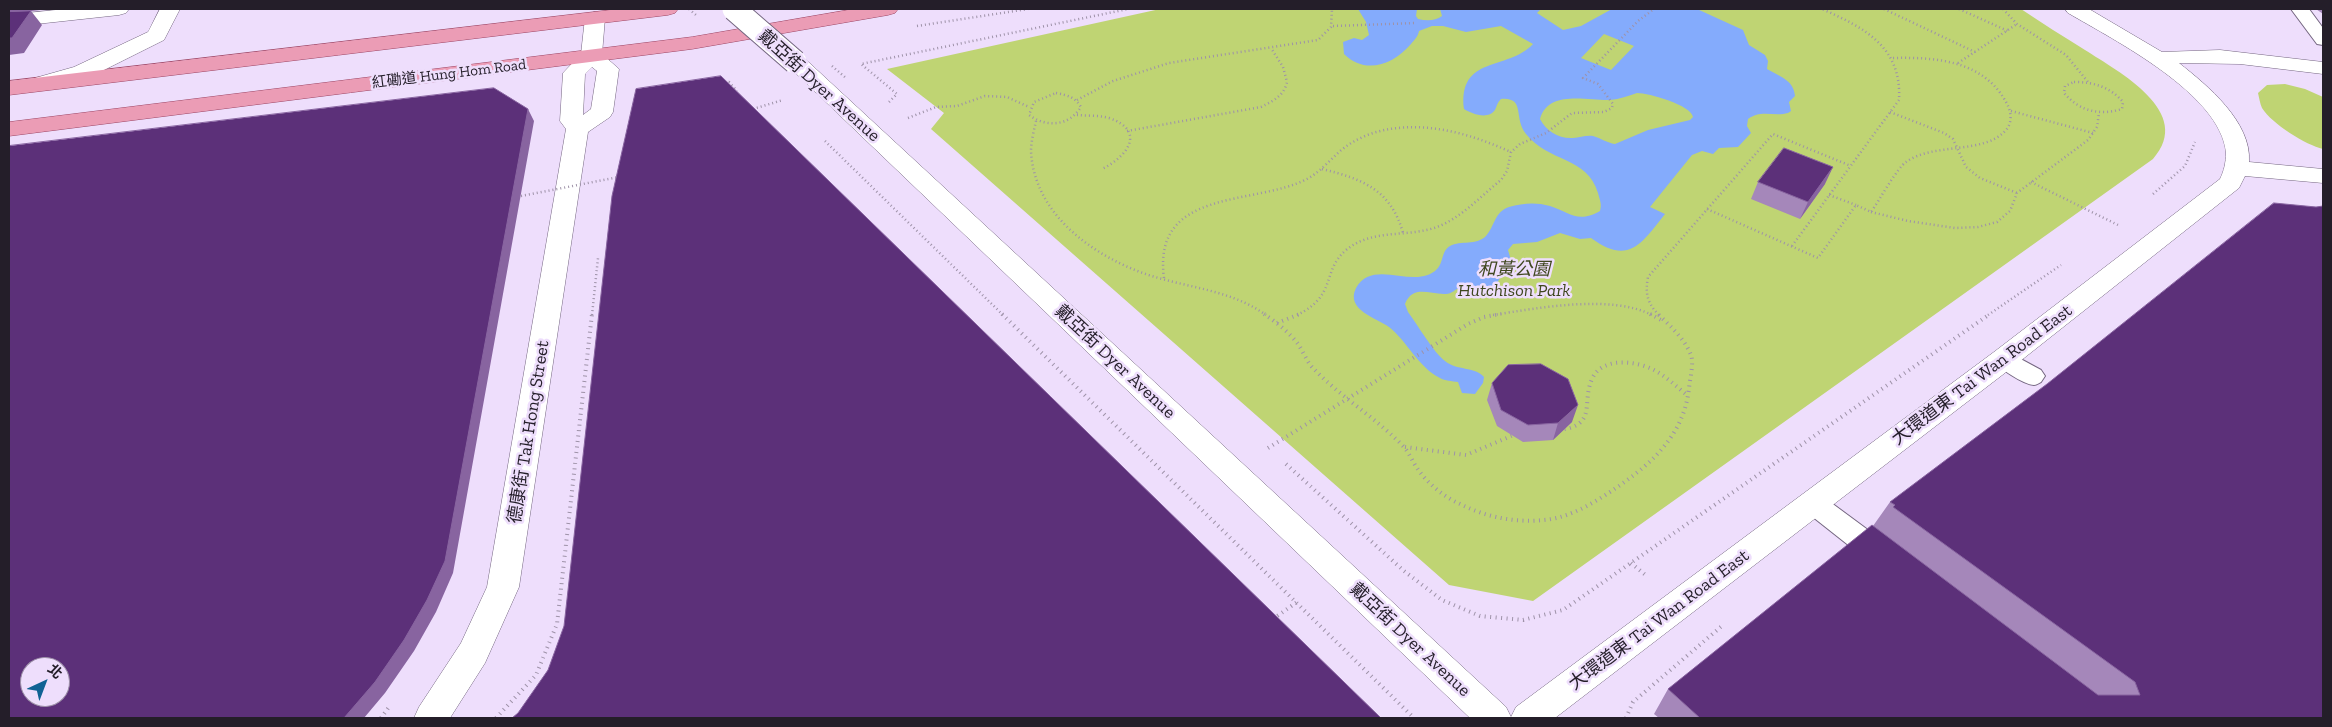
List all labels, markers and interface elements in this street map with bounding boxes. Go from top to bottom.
street label: 戴亞街 Dyer Avenue [753,25,885,147]
street label: 紅磡道 Hung Hom Road [371,56,527,92]
park label: 和黃公園 Hutchison Park [1458,259,1570,302]
street label: 大環道東 Tai Wan Road East [1888,300,2076,450]
street label: 戴亞街 Dyer Avenue [1050,301,1180,423]
street label: 德康街 Tak Hong Street [504,339,554,525]
street label: 大環道東 Tai Wan Road East [1565,545,1753,695]
street label: 戴亞街 Dyer Avenue [1345,579,1475,701]
north arrow [20,657,70,707]
text: 北 [44,660,66,682]

